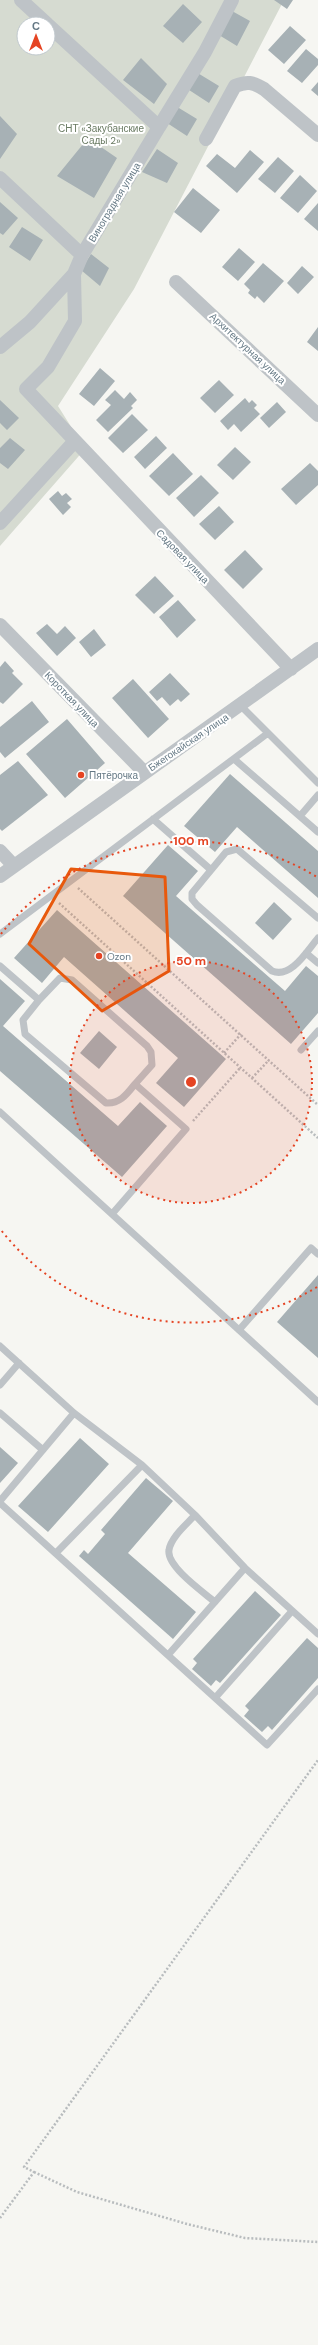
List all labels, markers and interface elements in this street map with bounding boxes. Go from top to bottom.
north arrow [16,16,56,56]
text: С [32,19,40,33]
park label: СНТ «Закубанские Сады 2» [58,122,144,147]
street label: Виноградная улица [86,160,144,244]
street label: Архитектурная улица [207,310,289,387]
street label: Садовая улица [153,526,212,587]
street label: Короткая улица [42,669,102,730]
street label: Бжегокайская улица [146,710,231,774]
place label: Пятёрочка [89,769,138,782]
marker: Пятёрочка [76,770,86,780]
text: 100 m [173,833,209,849]
place label: Ozon [107,950,131,963]
marker: Ozon [94,951,104,961]
text: 50 m [176,953,206,969]
centre of rings [184,1075,198,1089]

